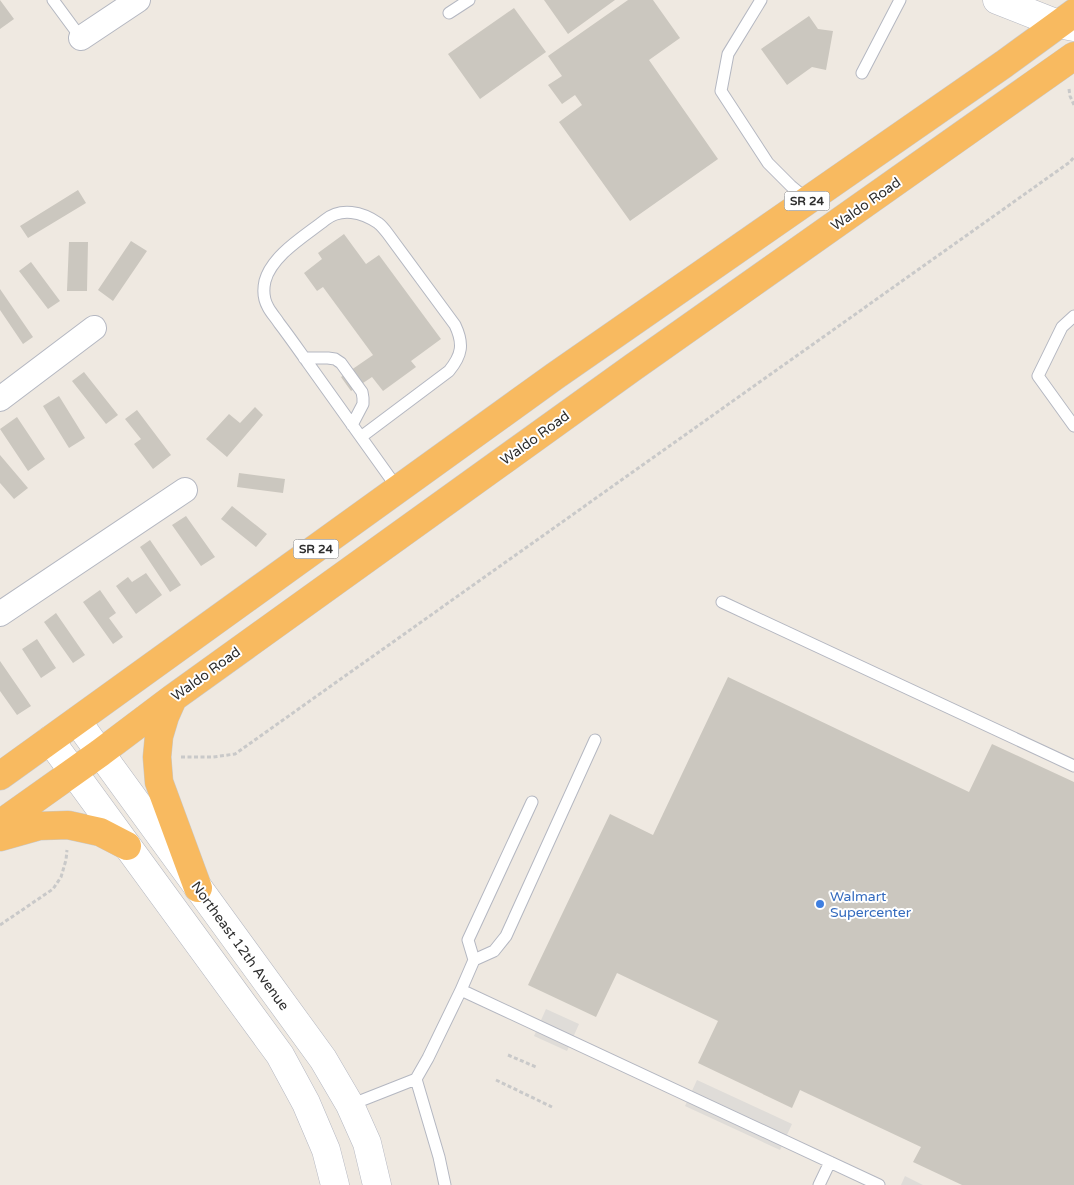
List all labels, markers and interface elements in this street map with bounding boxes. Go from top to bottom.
street label: Waldo Road [828,174,904,234]
road number: SR 24 [784,192,830,210]
street label: Waldo Road [497,407,573,469]
road number: SR 24 [294,540,338,558]
street label: Waldo Road [168,643,244,705]
street label: Northeast 12th Avenue [187,878,293,1014]
place label: Walmart Supercenter [830,888,912,921]
marker: Walmart Supercenter [814,898,826,910]

